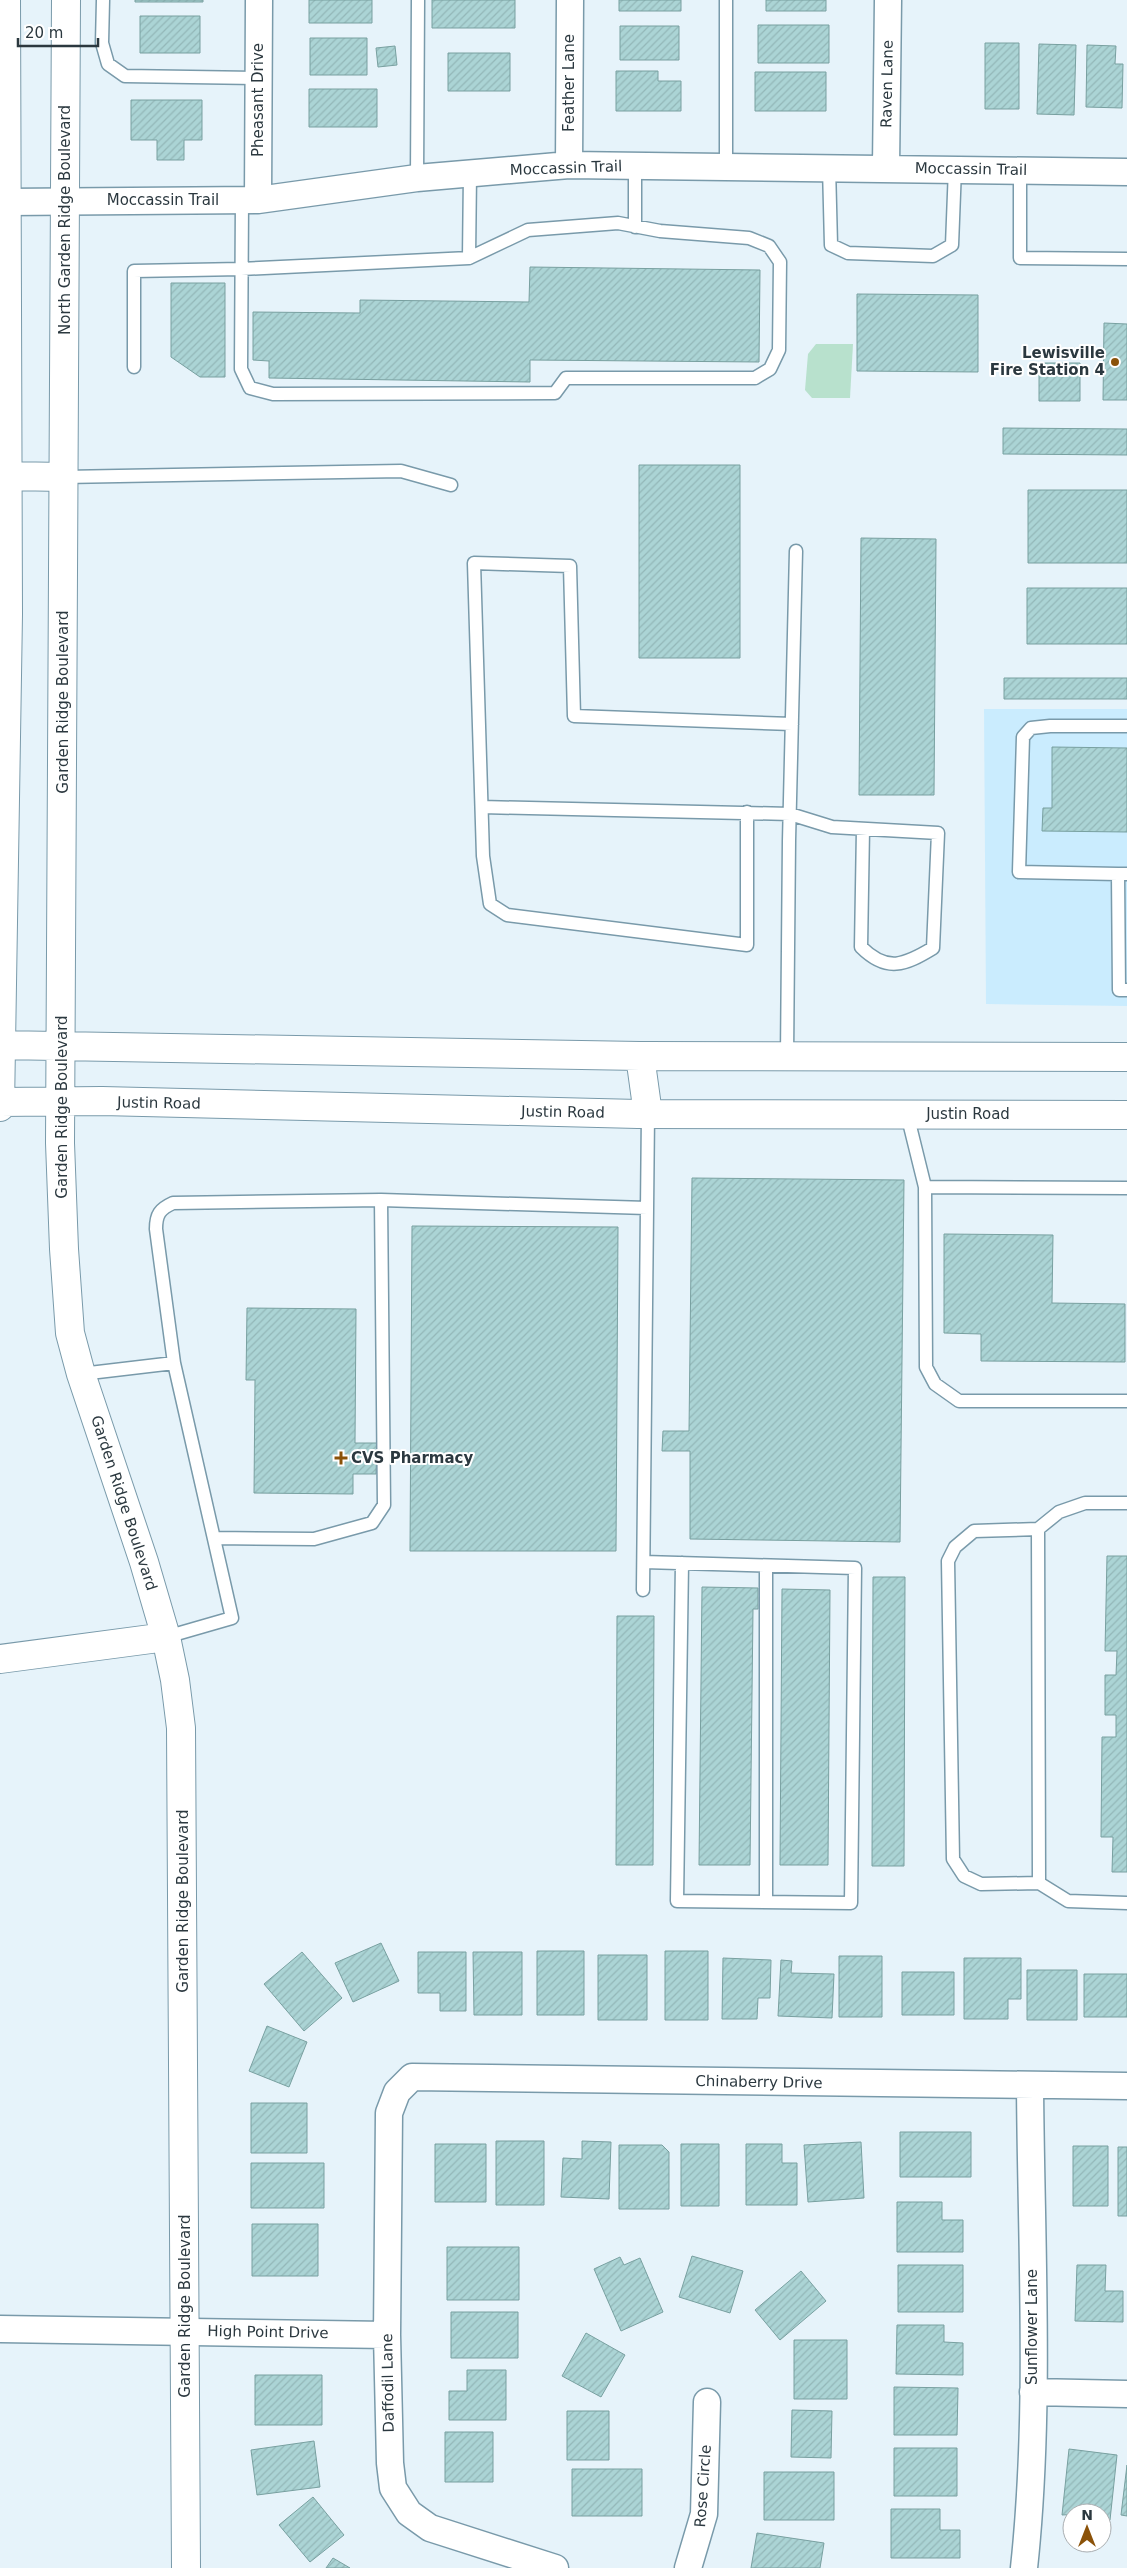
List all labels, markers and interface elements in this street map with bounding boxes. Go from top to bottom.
scale bar [18,15,98,47]
text: 20 m [25,24,63,42]
street label: Feather Lane [560,34,578,132]
street label: Raven Lane [877,40,897,128]
street label: Pheasant Drive [249,43,267,157]
street label: North Garden Ridge Boulevard [56,105,74,335]
street label: Moccassin Trail [509,157,623,179]
street label: Moccassin Trail [915,159,1027,179]
street label: Moccassin Trail [107,191,219,209]
place label: Lewisville Fire Station 4 [990,344,1105,379]
marker: Lewisville Fire Station 4 [1109,356,1121,368]
street label: Garden Ridge Boulevard [54,610,72,794]
street label: Garden Ridge Boulevard [53,1015,71,1199]
street label: Justin Road [116,1093,201,1113]
street label: Justin Road [520,1102,605,1122]
street label: Justin Road [925,1105,1010,1123]
street label: Garden Ridge Boulevard [87,1413,161,1593]
place label: CVS Pharmacy [351,1449,473,1467]
marker: CVS Pharmacy [335,1452,347,1464]
street label: Garden Ridge Boulevard [174,1809,192,1993]
street label: Chinaberry Drive [695,2072,823,2092]
street label: Garden Ridge Boulevard [176,2214,194,2398]
street label: Sunflower Lane [1023,2269,1041,2385]
street label: High Point Drive [207,2322,329,2342]
street label: Daffodil Lane [378,2333,398,2433]
street label: Rose Circle [691,2444,715,2528]
north arrow [1062,2503,1112,2553]
text: N [1081,2507,1093,2523]

